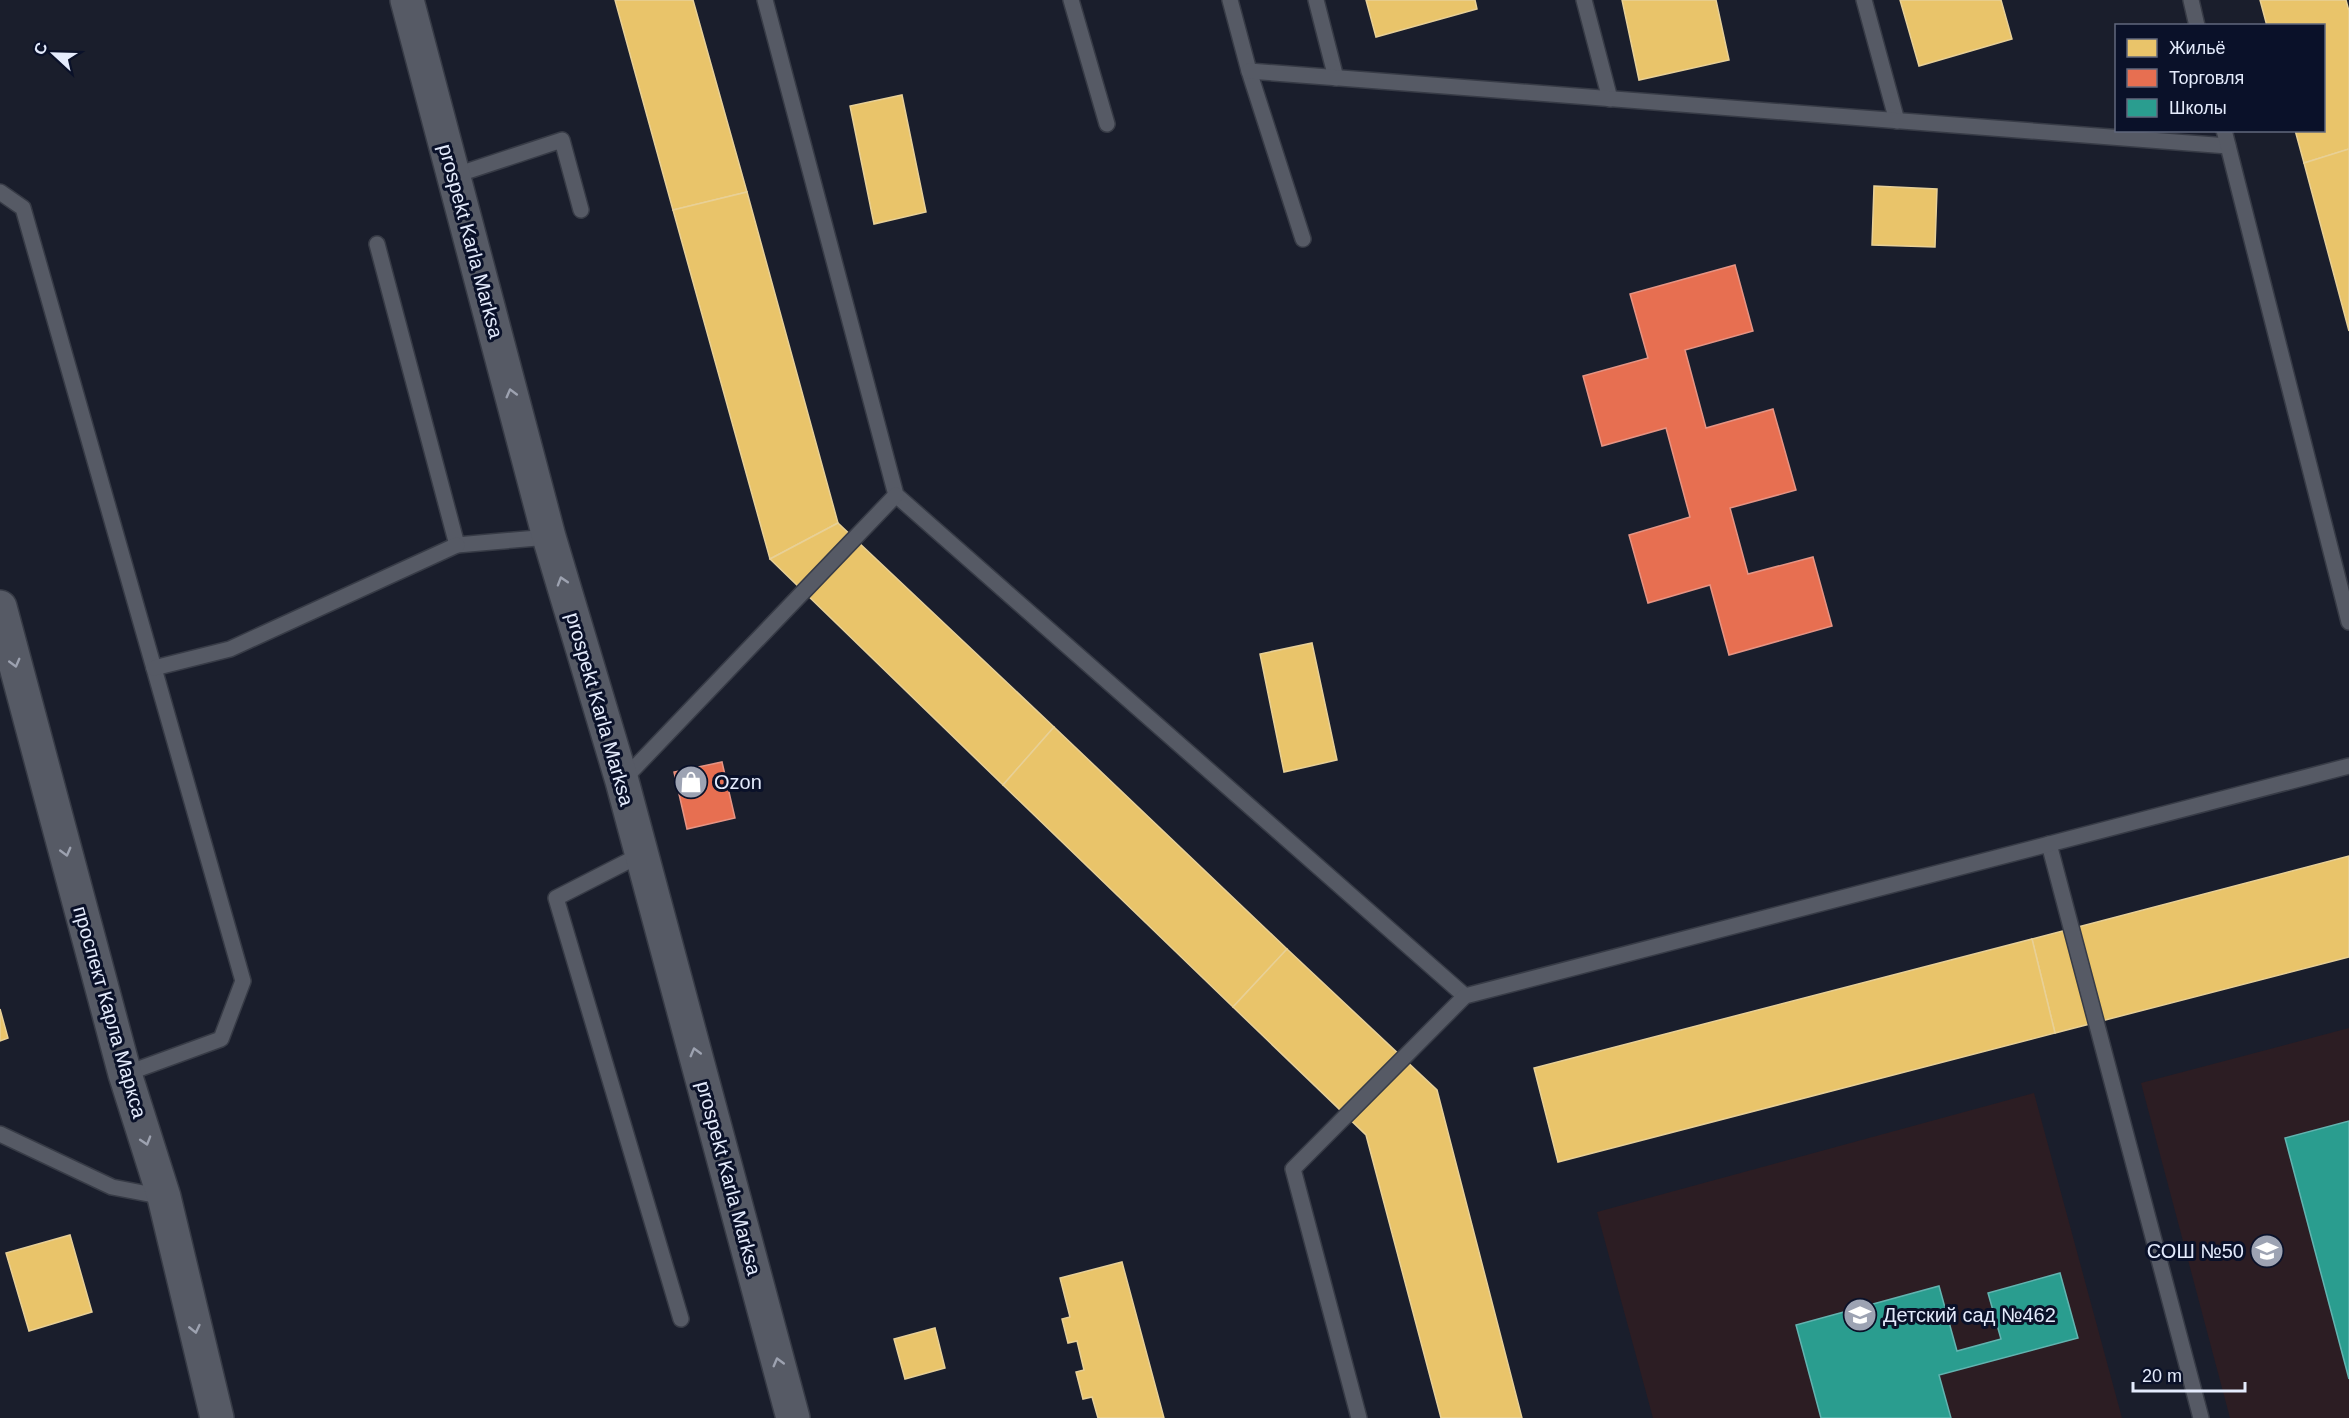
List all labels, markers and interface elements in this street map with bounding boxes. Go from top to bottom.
north arrow [24,24,84,84]
legend [2115,24,2325,132]
text: Жильё [2169,38,2226,58]
text: С [31,40,51,57]
text: Торговля [2169,68,2244,88]
text: Школы [2169,98,2227,118]
street label: prospekt Karla Marksa [434,142,508,341]
one-way arrow [505,388,518,398]
one-way arrow [557,576,569,587]
street label: prospekt Karla Marksa [562,610,638,809]
one-way arrow [8,657,20,668]
shop icon: Ozon [673,764,709,800]
place label: Ozon [714,771,762,793]
one-way arrow [58,847,71,857]
street label: проспект Карла Маркса [69,903,151,1121]
one-way arrow [689,1047,702,1057]
street label: prospekt Karla Marksa [692,1079,766,1278]
one-way arrow [139,1135,151,1146]
school or university icon: СОШ №50 [2249,1233,2285,1269]
place label: СОШ №50 [2147,1240,2244,1262]
school or university icon: Детский сад №462 [1842,1297,1878,1333]
place label: Детский сад №462 [1883,1304,2056,1326]
one-way arrow [188,1324,201,1334]
scale bar [2133,1355,2246,1393]
one-way arrow [772,1357,785,1367]
text: 20 m [2142,1366,2182,1386]

